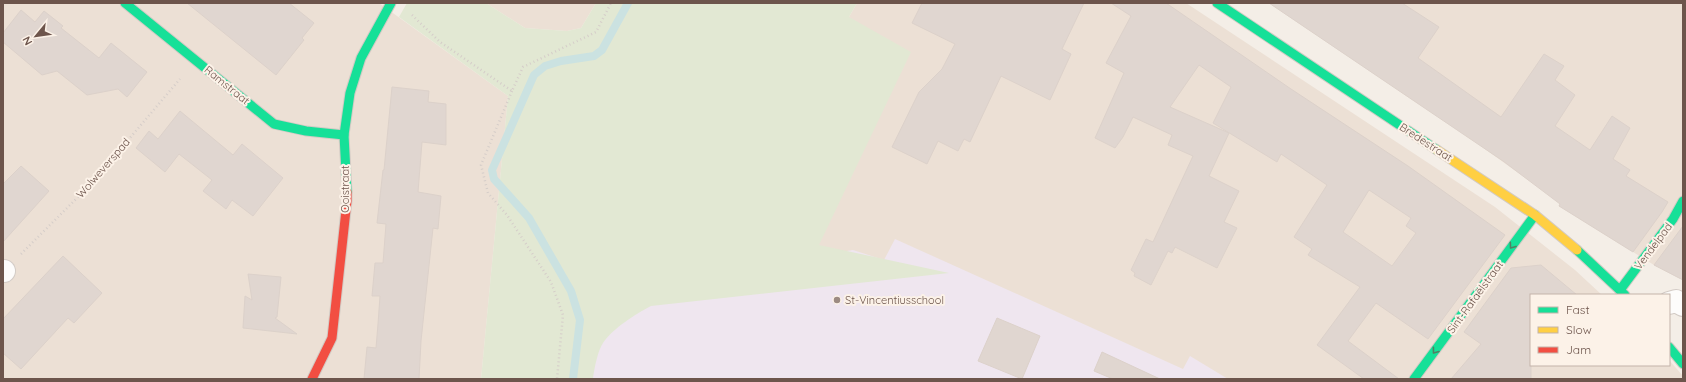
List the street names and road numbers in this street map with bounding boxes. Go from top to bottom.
street label: Ramstraat [202,62,253,108]
street label: Bredestraat [1397,120,1455,164]
street label: Wolweverspad [73,135,133,201]
street label: Ooistraat [338,165,352,213]
street label: Vendelpad [1631,220,1675,272]
street label: Sint-Rafaëlstraat [1444,258,1506,336]

